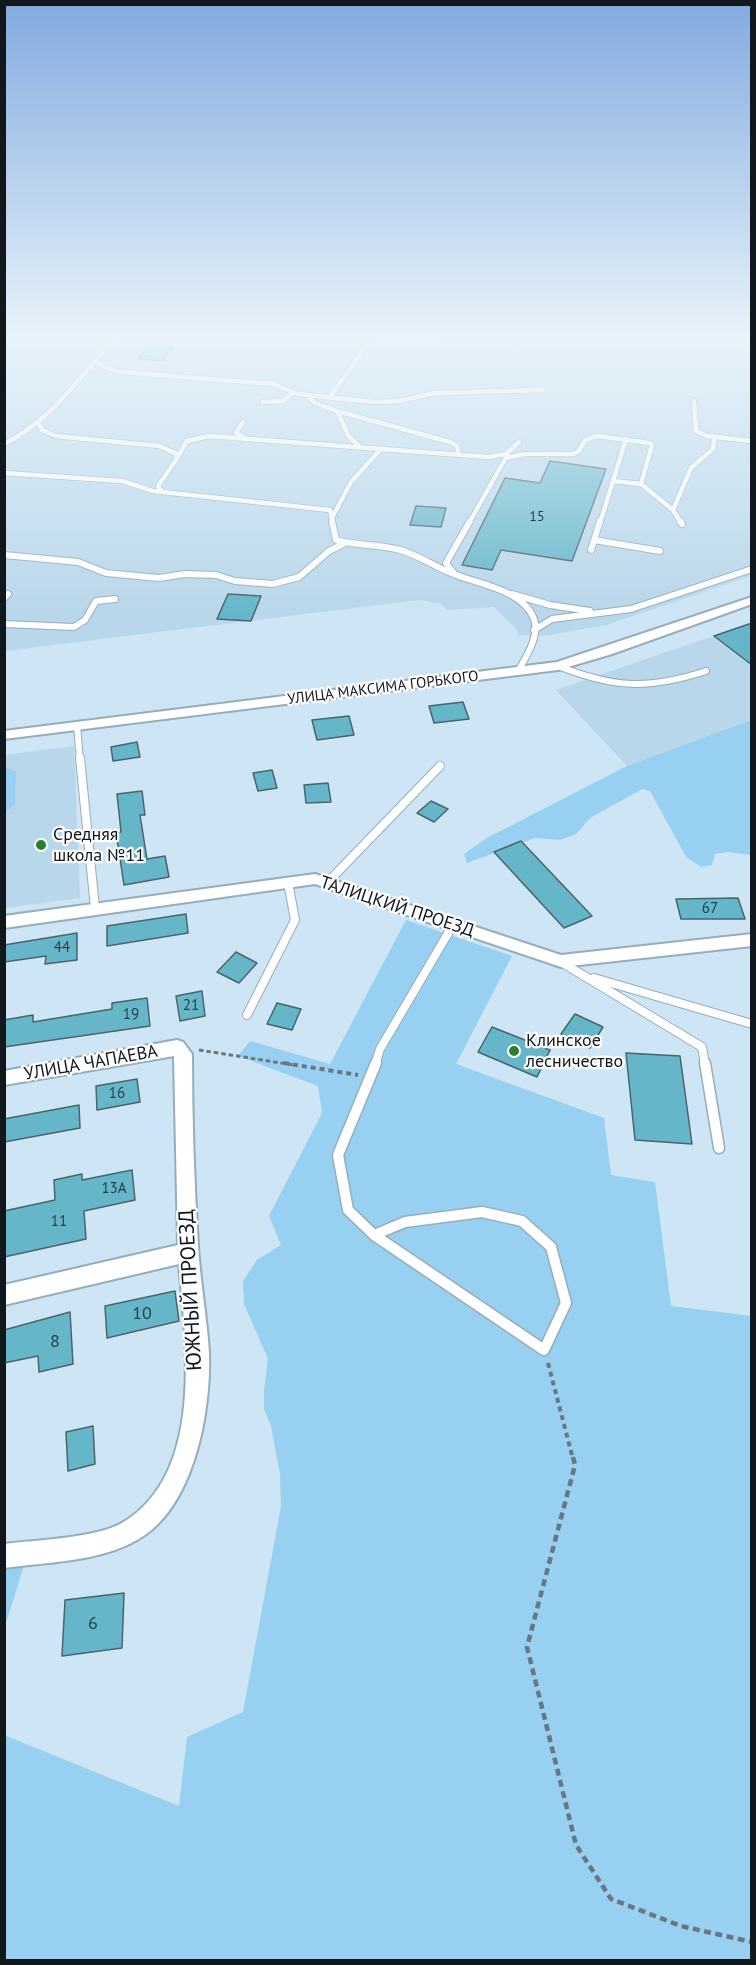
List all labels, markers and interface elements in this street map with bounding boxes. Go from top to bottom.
house number: 15 [529,509,545,525]
street label: УЛИЦА МАКСИМА ГОРЬКОГО [286,667,480,709]
place label: Средняя школа №11 [53,824,145,866]
marker: Средняя школа №11 [34,838,48,852]
street label: ТАЛИЦКИЙ ПРОЕЗД [317,872,477,942]
house number: 67 [702,900,718,918]
house number: 44 [54,939,70,957]
house number: 21 [183,997,199,1015]
house number: 19 [123,1006,139,1024]
place label: Клинское лесничество [526,1030,623,1072]
street label: УЛИЦА ЧАПАЕВА [23,1041,159,1085]
marker: Клинское лесничество [507,1044,521,1058]
house number: 16 [109,1085,125,1103]
house number: 13А [101,1180,127,1198]
street label: ЮЖНЫЙ ПРОЕЗД [174,1209,208,1371]
house number: 11 [51,1213,67,1231]
house number: 10 [132,1303,152,1325]
house number: 8 [50,1331,60,1353]
house number: 6 [88,1613,98,1635]

